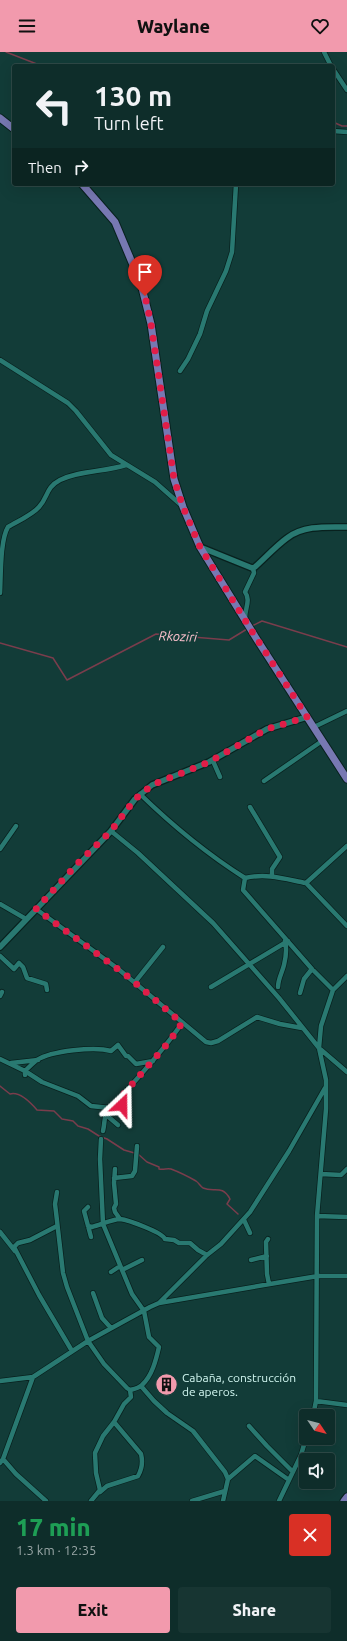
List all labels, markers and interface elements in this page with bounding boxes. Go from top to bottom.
icon: menu [16,15,38,37]
icon: heart [309,15,331,37]
text: Waylane [137,16,210,36]
icon: left [28,80,80,132]
text: 130 m [94,80,172,111]
text: Turn left [94,113,164,133]
icon: right [70,156,92,178]
text: Then [28,159,62,176]
pin [128,255,162,296]
icon: arrive [134,261,156,283]
water label: Rkoziri [158,628,198,644]
position arrow [101,1084,143,1126]
building icon: Cabaña, construcción de aperos. [154,1371,180,1397]
place label: Cabaña, construcción de aperos. [182,1371,296,1398]
north arrow [299,1409,335,1445]
map controls [299,1409,335,1489]
button: sound [299,1453,335,1489]
text: 17 min [16,1514,91,1541]
button: close [289,1514,331,1556]
text: 1.3 km · 12:35 [16,1543,96,1557]
button: Exit [16,1587,170,1633]
button: Share [178,1587,331,1633]

